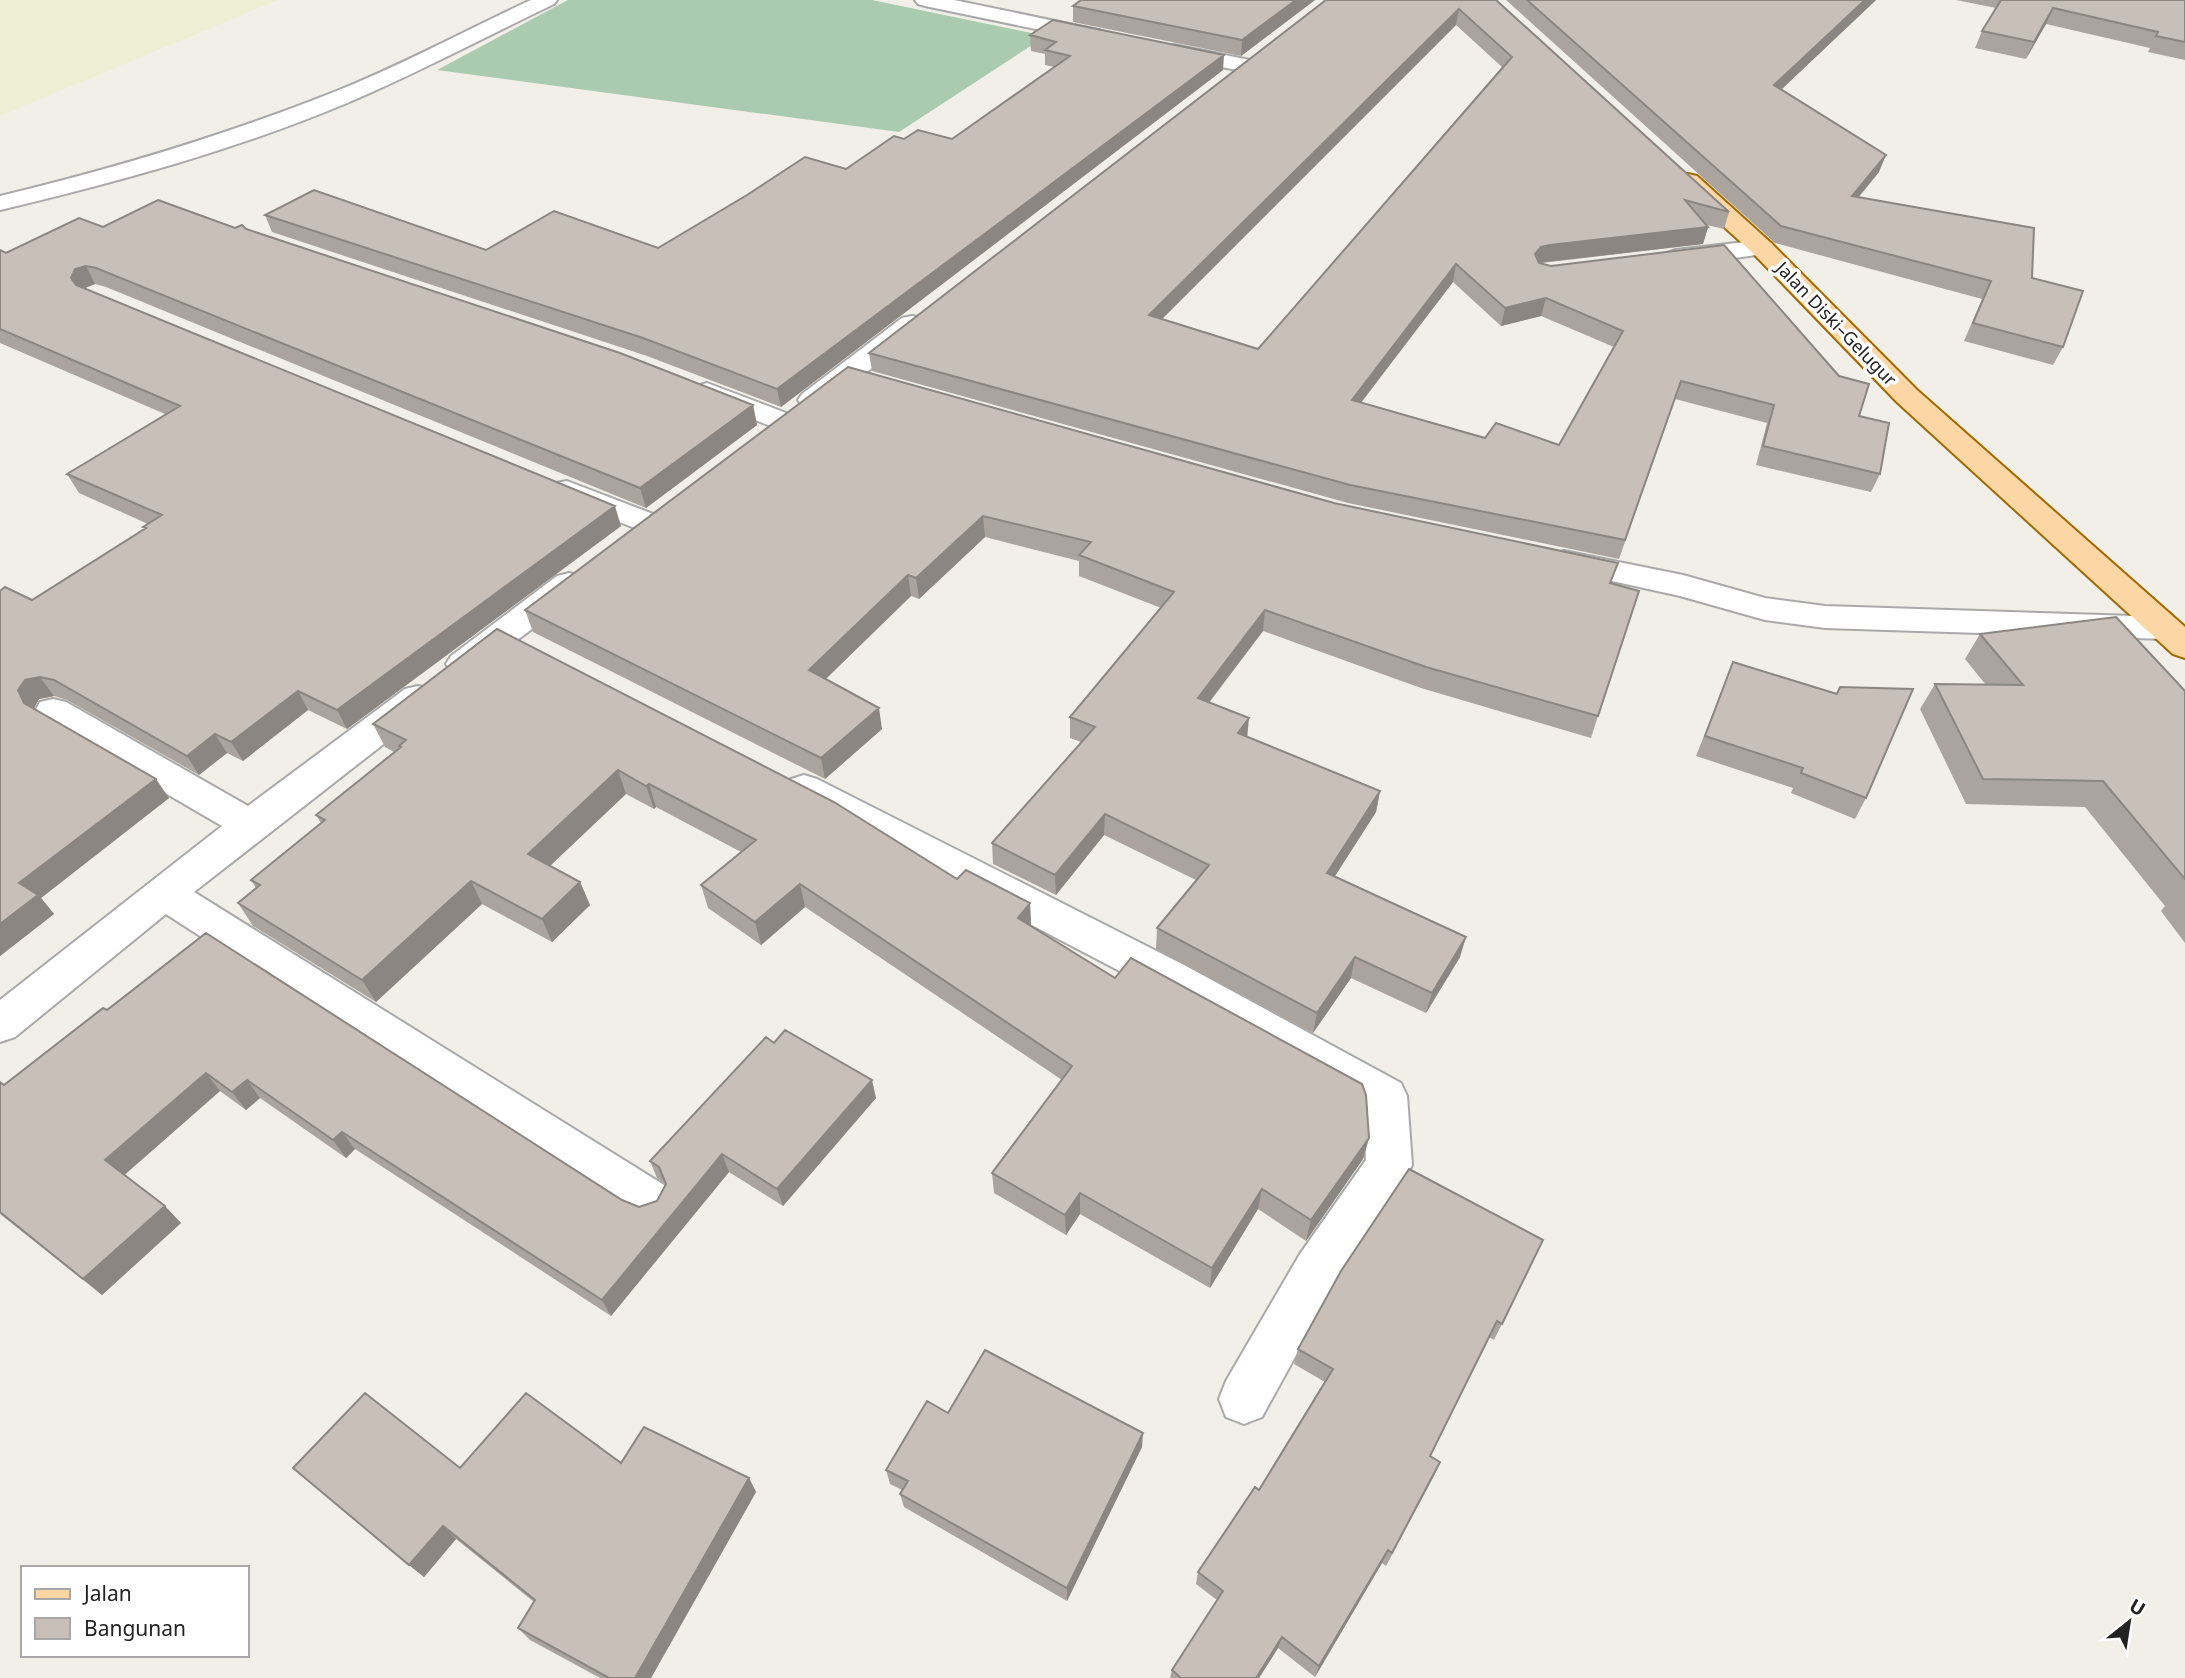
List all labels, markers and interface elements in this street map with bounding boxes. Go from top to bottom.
street label: Jalan Diski–Gelugur [1770,255,1903,391]
legend [21,1566,248,1657]
text: Jalan [82,1579,132,1607]
north arrow [2094,1587,2164,1657]
text: U [2125,1592,2150,1622]
text: Bangunan [84,1614,186,1642]

